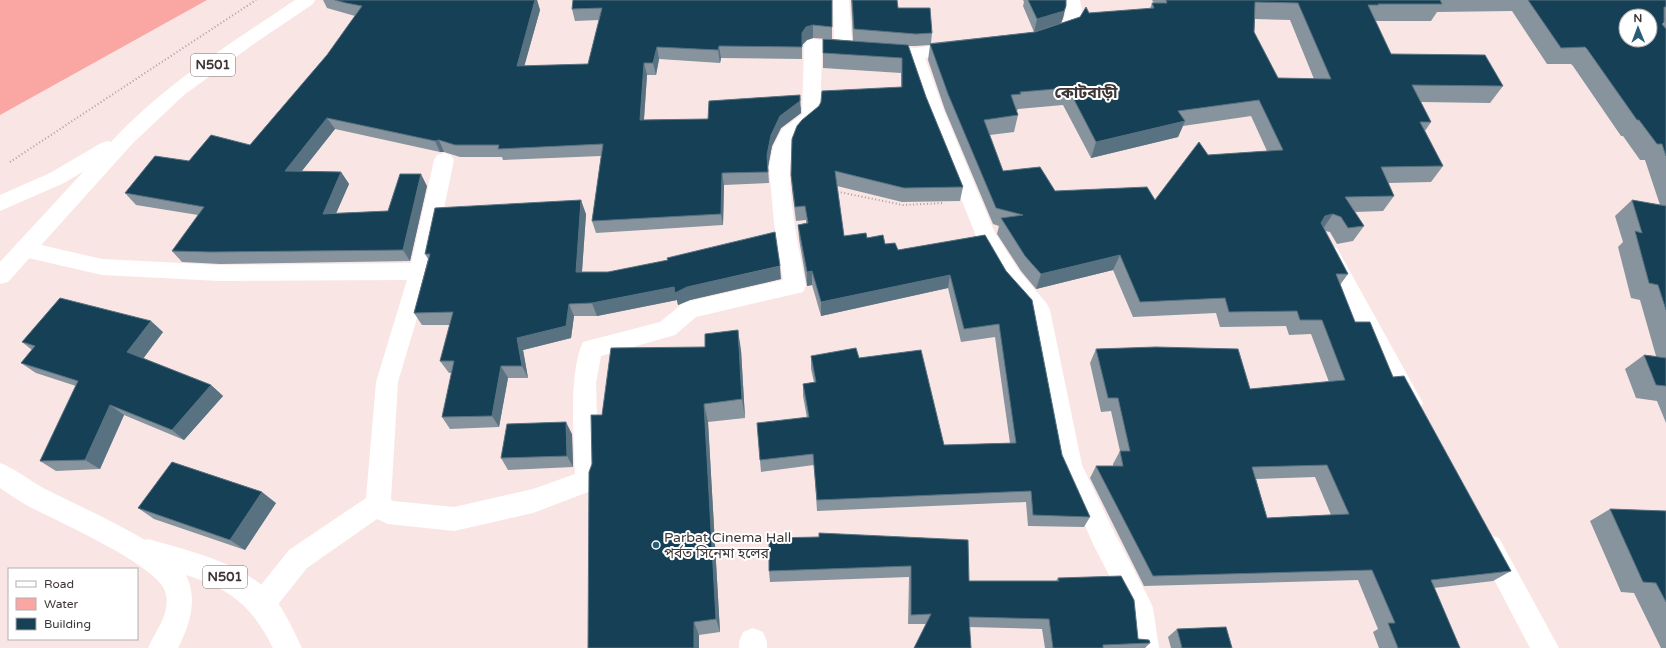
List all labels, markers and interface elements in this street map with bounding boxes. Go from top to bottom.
north arrow [1618,8,1658,48]
text: N [1633,12,1642,25]
road number: N501 [191,54,235,76]
district label: কোটবাড়ী [1054,83,1118,103]
place label: Parbat Cinema Hall পর্বত সিনেমা হলের [664,529,791,562]
marker: Parbat Cinema Hall পর্বত সিনেমা হলের [651,540,661,550]
road number: N501 [203,566,247,588]
legend [8,568,138,640]
text: Road [44,577,74,591]
text: Water [44,597,79,611]
text: Building [44,617,91,631]

